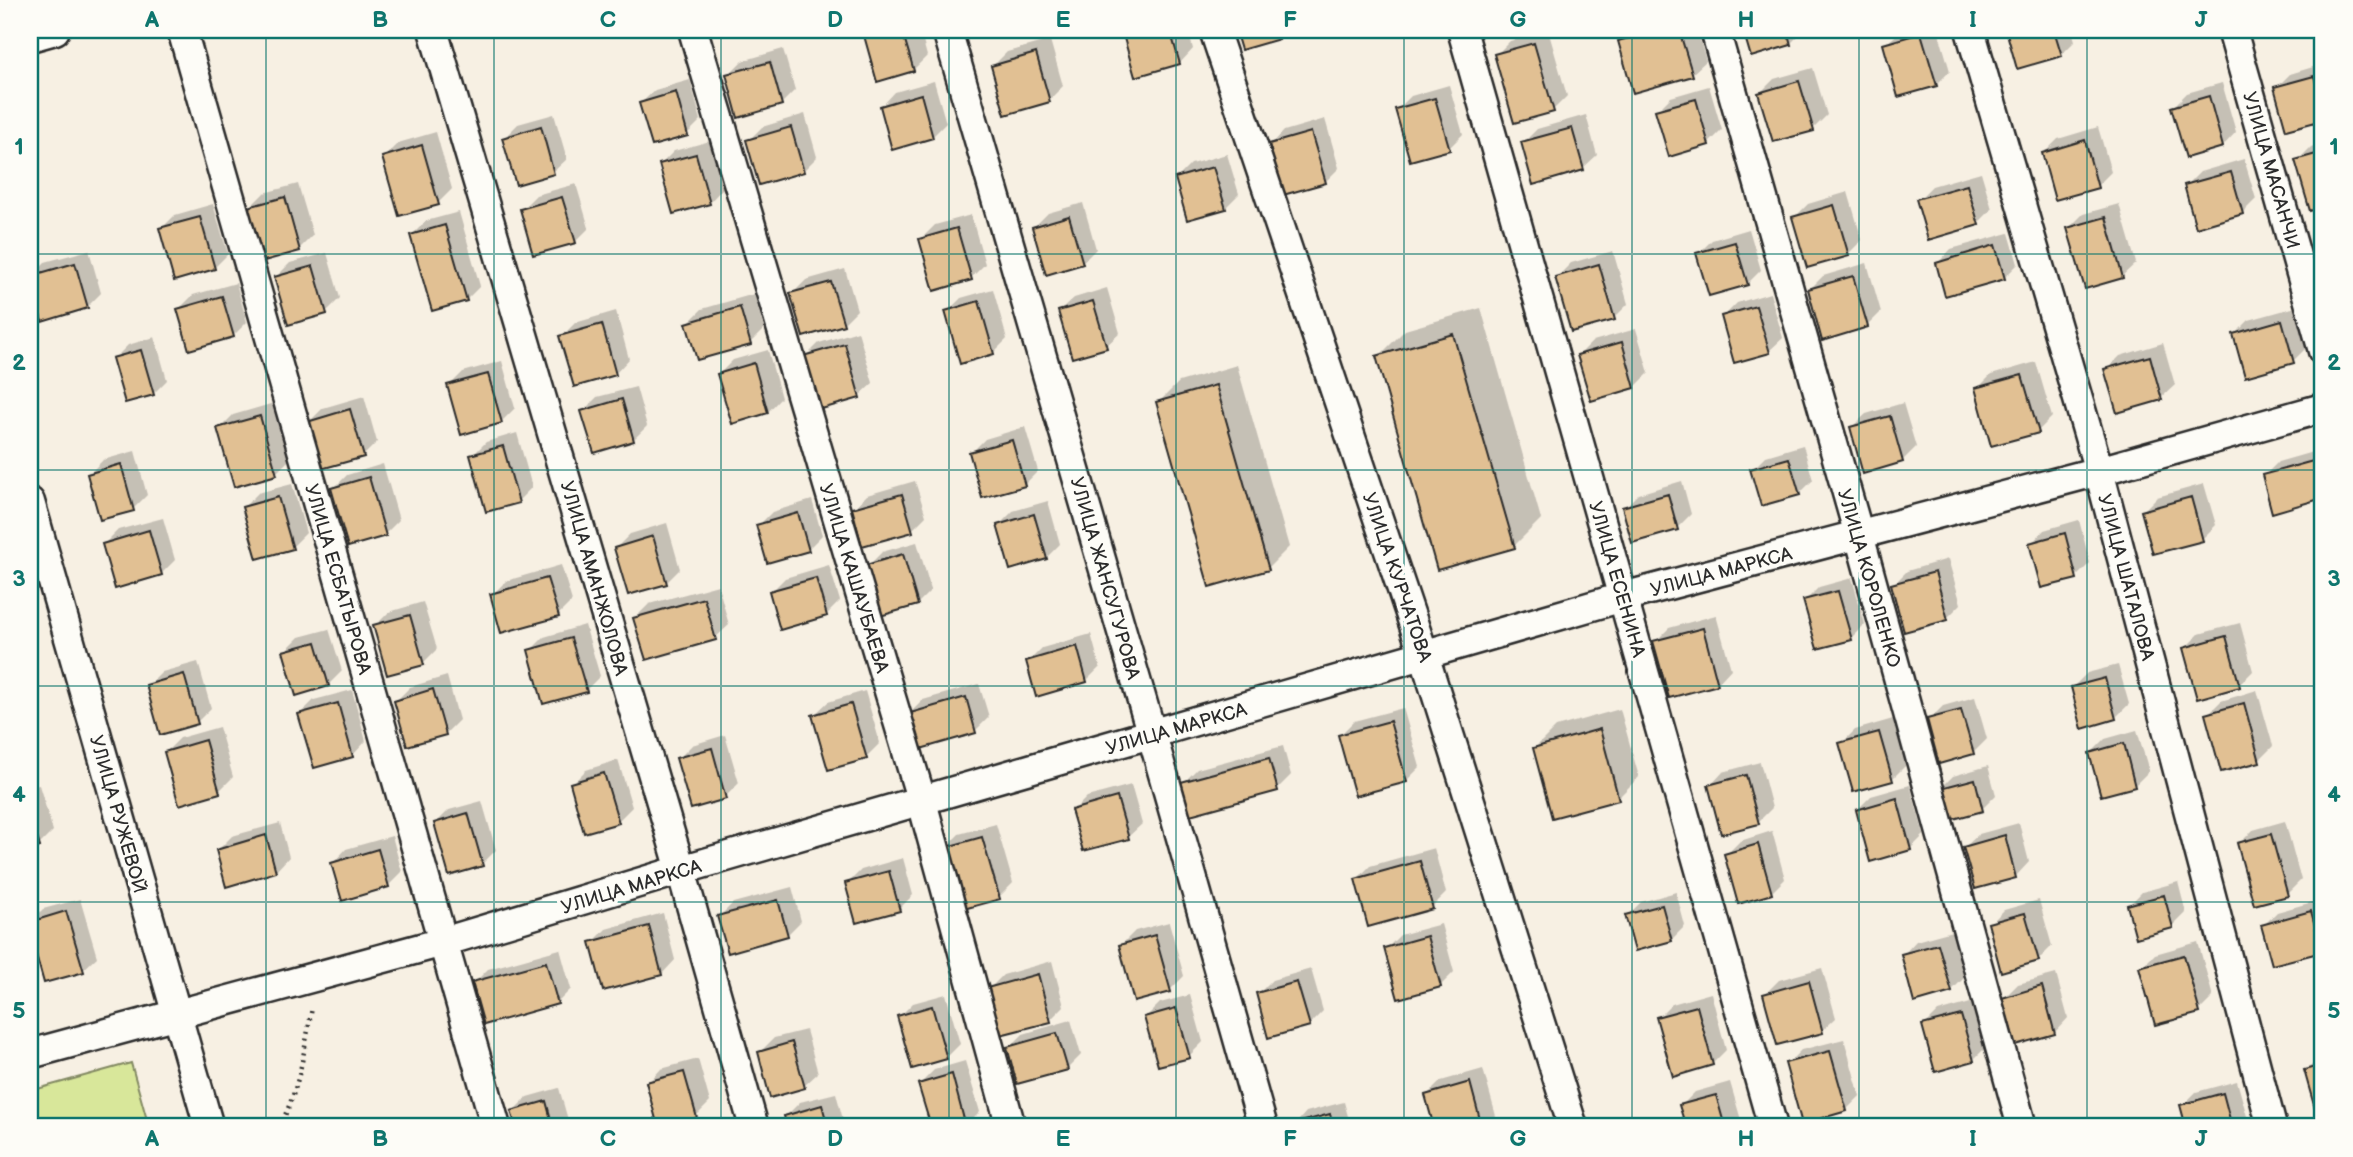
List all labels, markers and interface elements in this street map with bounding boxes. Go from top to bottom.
text: A [144,6,160,34]
text: B [372,6,388,34]
text: C [600,6,616,34]
text: D [827,6,843,34]
text: E [1056,6,1071,34]
text: F [1283,6,1297,34]
text: G [1510,6,1527,34]
text: H [1737,6,1755,34]
text: I [1969,6,1977,34]
text: J [2195,6,2208,34]
street label: УЛИЦА МАСАНЧИ [2237,89,2304,252]
text: 1 [14,133,24,161]
text: 1 [2329,133,2339,161]
text: 2 [12,349,26,377]
text: 2 [2327,349,2341,377]
street label: УЛИЦА ЖАНСУГУРОВА [1065,475,1145,683]
street label: УЛИЦА АМАНЖОЛОВА [555,479,632,679]
street label: УЛИЦА КАШАУБАЕВА [814,481,893,676]
street label: УЛИЦА ЕСБАТЫРОВА [299,482,376,678]
street label: УЛИЦА КОРОЛЕНКО [1832,486,1905,671]
street label: УЛИЦА КУРЧАТОВА [1357,490,1437,666]
street label: УЛИЦА ШАТАЛОВА [2092,492,2159,664]
street label: УЛИЦА ЕСЕНИНА [1583,499,1650,660]
street label: УЛИЦА МАРКСА [1648,542,1795,602]
text: 3 [12,565,26,593]
text: 3 [2327,565,2341,593]
street label: УЛИЦА МАРКСА [1103,698,1250,761]
street label: УЛИЦА РУЖЕВОЙ [84,733,151,896]
text: 4 [12,781,26,809]
text: 4 [2327,781,2341,809]
street label: УЛИЦА МАРКСА [559,855,705,920]
text: 5 [12,997,26,1025]
text: 5 [2327,997,2341,1025]
text: A [144,1125,160,1153]
text: B [372,1125,388,1153]
text: C [600,1125,616,1153]
text: D [827,1125,843,1153]
text: E [1056,1125,1071,1153]
text: F [1283,1125,1297,1153]
text: G [1510,1125,1527,1153]
text: H [1737,1125,1755,1153]
text: I [1969,1125,1977,1153]
text: J [2195,1125,2208,1153]

